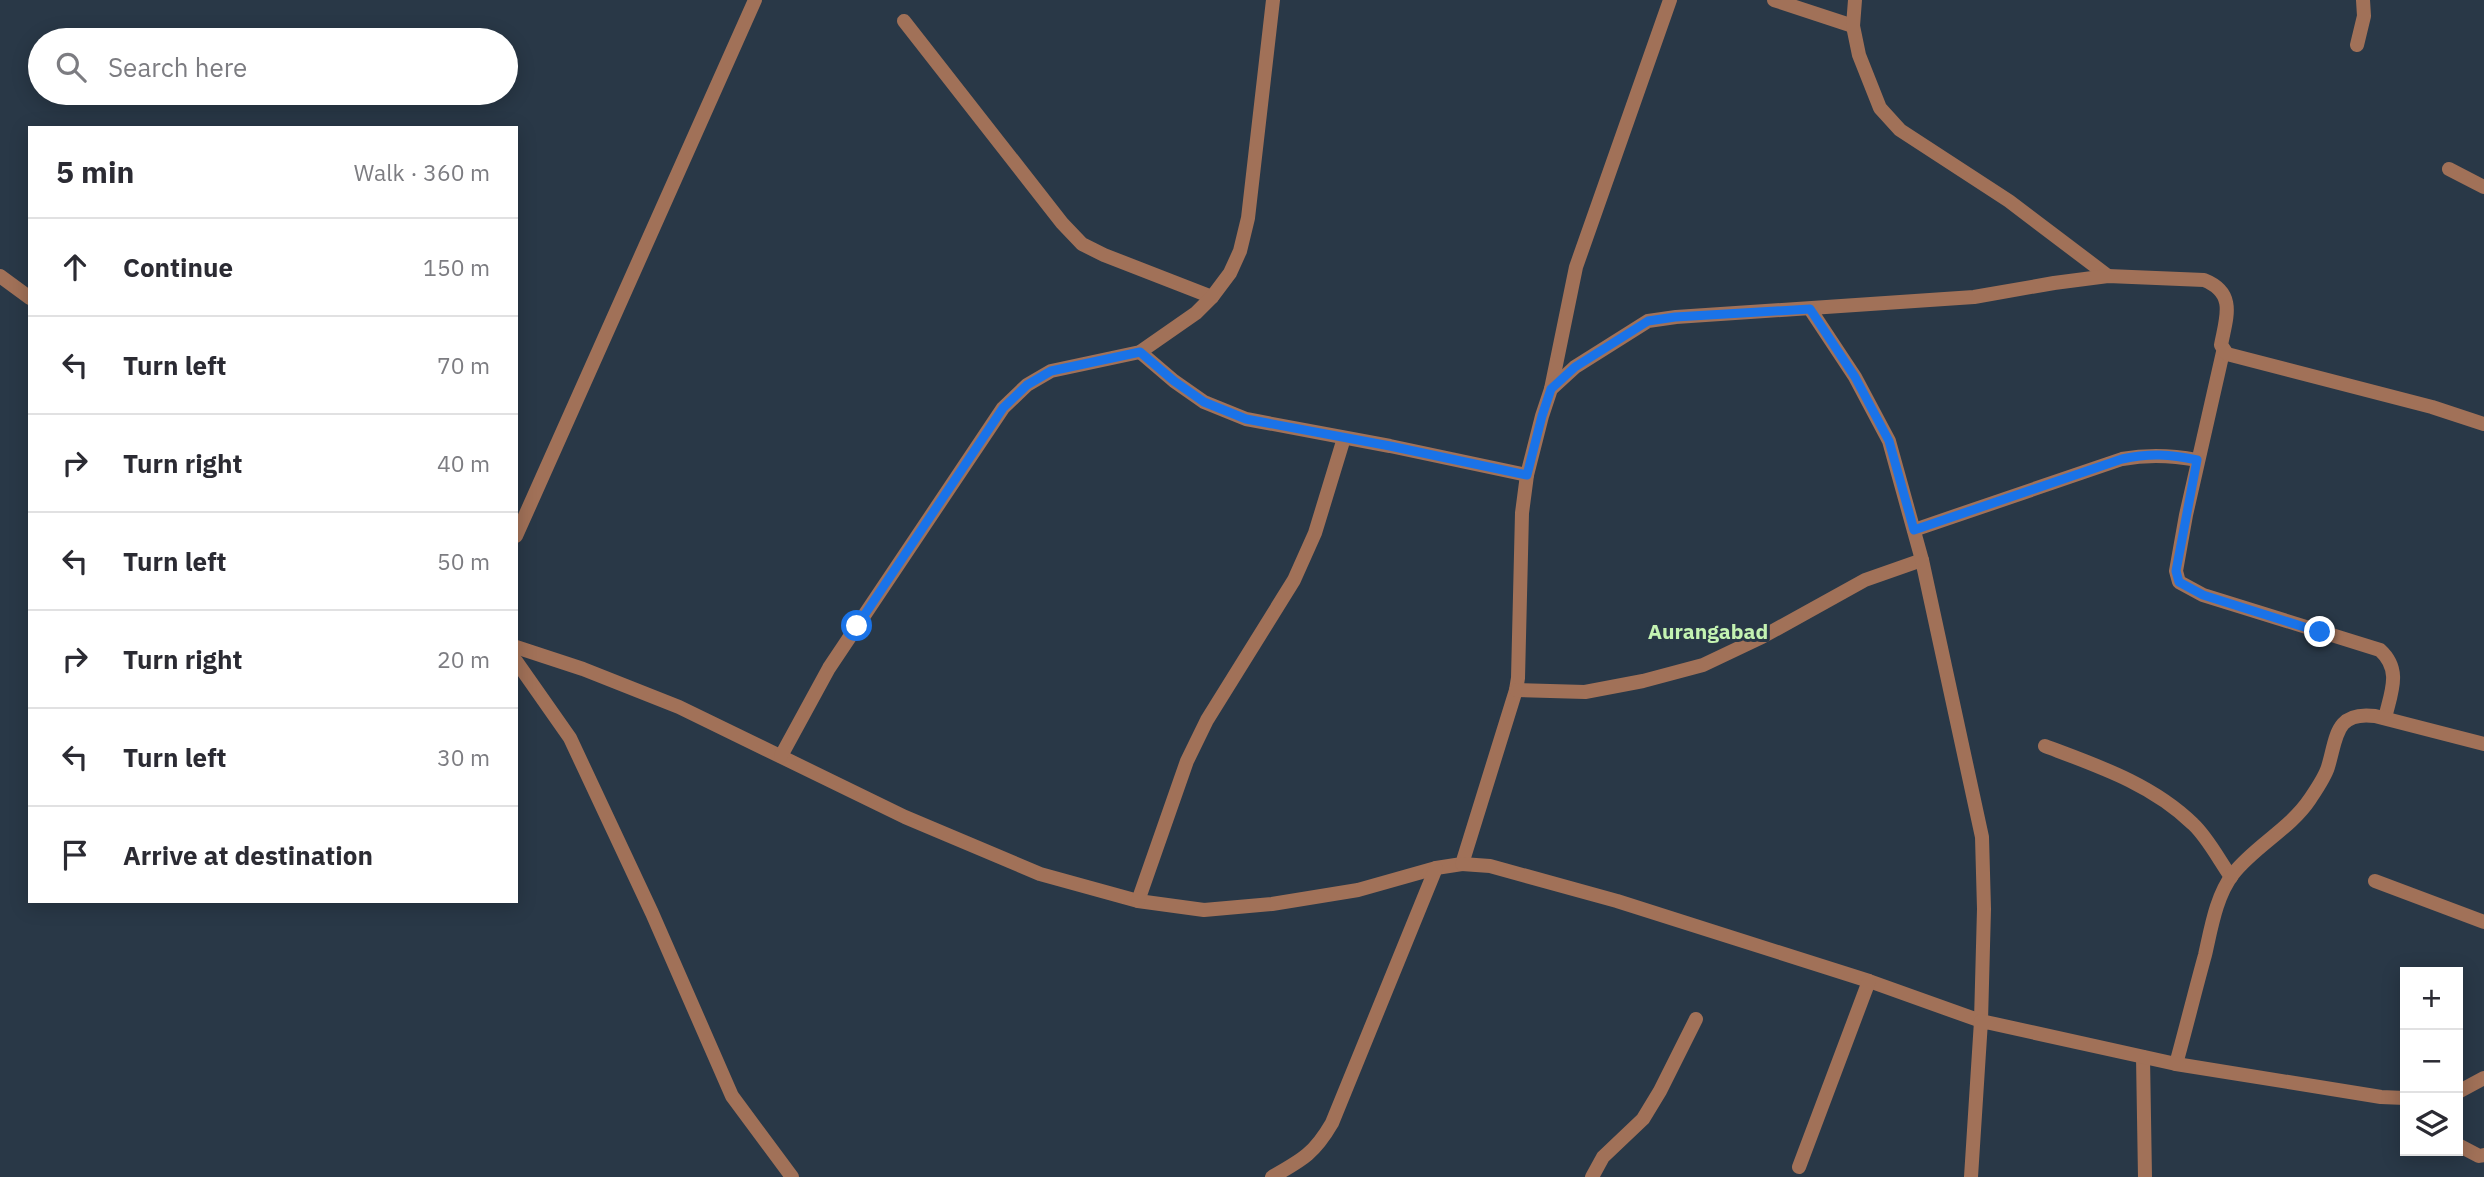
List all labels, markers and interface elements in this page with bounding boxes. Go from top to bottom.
search box [28,28,518,105]
icon: search [52,48,90,86]
text: Search here [108,50,247,84]
text: 5 min [56,152,134,191]
text: Walk · 360 m [354,157,490,187]
icon: ahead [56,248,94,286]
text: Continue [123,250,233,284]
text: 150 m [423,252,490,282]
icon: left [56,346,94,384]
text: Turn left [123,348,226,382]
text: 70 m [437,350,490,380]
icon: right [56,444,94,482]
text: Turn right [123,446,242,480]
text: 40 m [437,448,490,478]
icon: left [56,542,94,580]
text: Turn left [123,544,226,578]
text: 50 m [437,546,490,576]
route start [841,610,872,641]
route end [2304,616,2335,647]
district label: Aurangabad [1648,617,1768,645]
icon: right [56,640,94,678]
text: Turn right [123,642,242,676]
text: 20 m [437,644,490,674]
icon: left [56,738,94,776]
text: Turn left [123,740,226,774]
text: 30 m [437,742,490,772]
icon: arrive [56,836,94,874]
text: Arrive at destination [123,838,373,872]
map controls [2400,967,2463,1156]
button: + [2400,967,2463,1030]
button: − [2400,1030,2463,1093]
button: layers [2400,1093,2463,1156]

